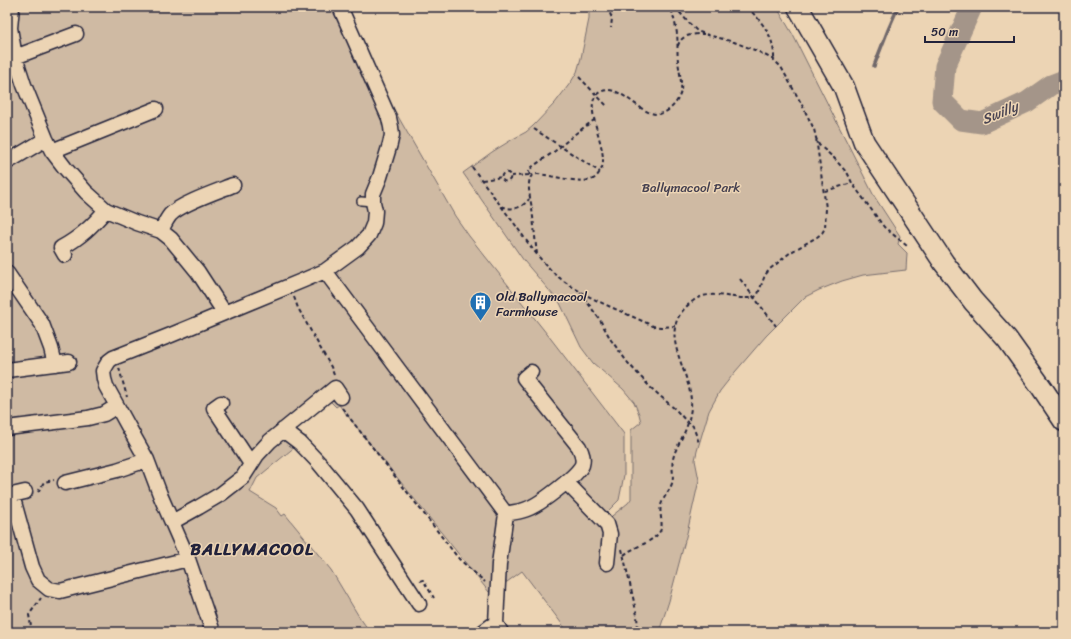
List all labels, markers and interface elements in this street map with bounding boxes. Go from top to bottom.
scale bar [925,18,1014,44]
text: 50 m [931,21,958,43]
water label: Swilly [978,94,1024,132]
park label: Ballymacool Park [642,176,740,199]
place label: Old Ballymacool Farmhouse [496,285,587,323]
building icon: Old Ballymacool Farmhouse [467,290,493,323]
district label: BALLYMACOOL [190,534,314,564]

